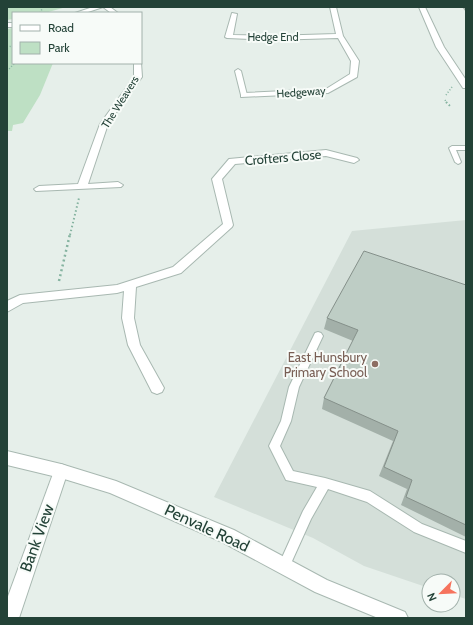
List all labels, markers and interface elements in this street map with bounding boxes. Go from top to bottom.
legend [12,12,142,64]
text: Road [48,20,74,35]
street label: Hedge End [247,30,299,44]
text: Park [48,40,70,55]
street label: The Weavers [98,73,142,131]
street label: Hedgeway [276,83,326,101]
street label: Crofters Close [244,146,322,168]
place label: East Hunsbury Primary School [284,349,367,380]
marker: East Hunsbury Primary School [370,359,380,369]
street label: Penvale Road [162,500,252,556]
street label: Bank View [16,501,58,574]
north arrow [421,573,461,613]
text: N [424,591,440,603]

